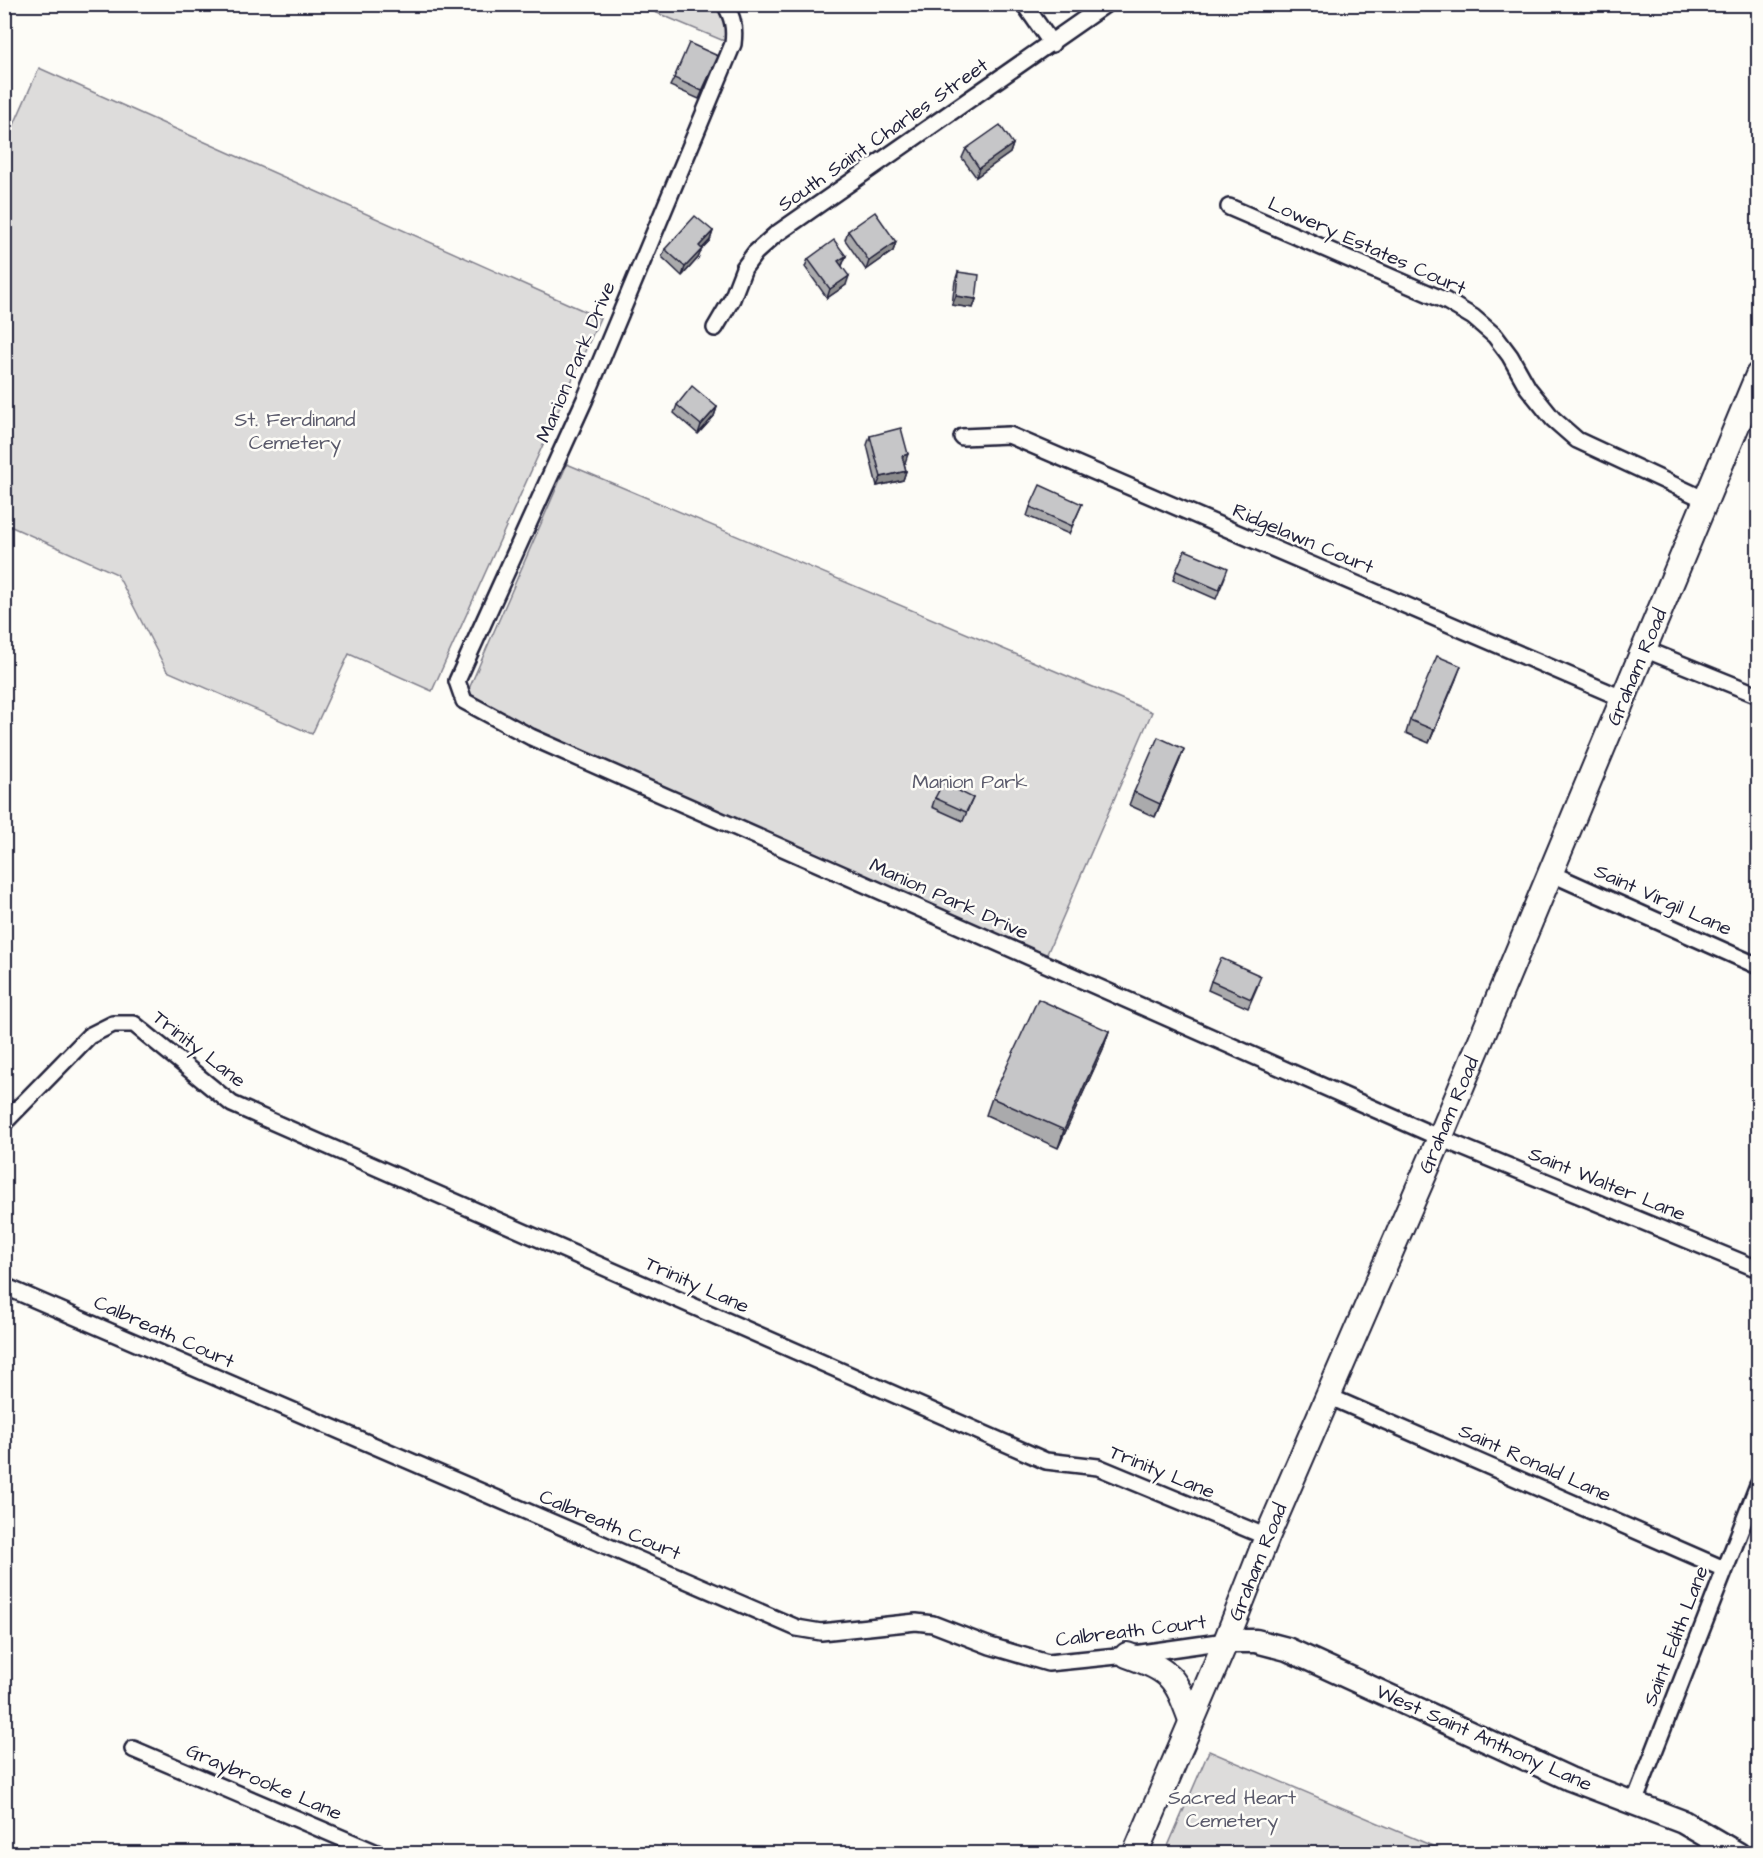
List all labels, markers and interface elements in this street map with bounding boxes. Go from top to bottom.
street label: South Saint Charles Street [772,51,994,219]
street label: Lowery Estates Court [1263,190,1470,303]
street label: Marion Park Drive [529,277,623,447]
park label: St. Ferdinand Cemetery [234,406,356,458]
street label: Ridgelawn Court [1228,497,1378,582]
street label: Graham Road [1600,604,1674,730]
park label: Manion Park [912,768,1028,796]
street label: Manion Park Drive [865,851,1033,947]
street label: Saint Virgil Lane [1589,857,1736,944]
street label: Trinity Lane [146,1004,252,1095]
street label: Graham Road [1412,1052,1486,1178]
street label: Saint Walter Lane [1524,1140,1690,1228]
street label: Trinity Lane [640,1250,754,1321]
street label: Calbreath Court [89,1288,239,1376]
street label: Saint Ronald Lane [1454,1417,1616,1509]
street label: Trinity Lane [1105,1438,1219,1507]
street label: Calbreath Court [535,1483,685,1567]
street label: Graham Road [1222,1499,1294,1625]
street label: Saint Edith Lane [1636,1562,1716,1710]
street label: Calbreath Court [1054,1608,1208,1654]
street label: West Saint Anthony Lane [1371,1678,1597,1799]
street label: Graybrooke Lane [181,1737,346,1828]
park label: Sacred Heart Cemetery [1168,1784,1296,1836]

